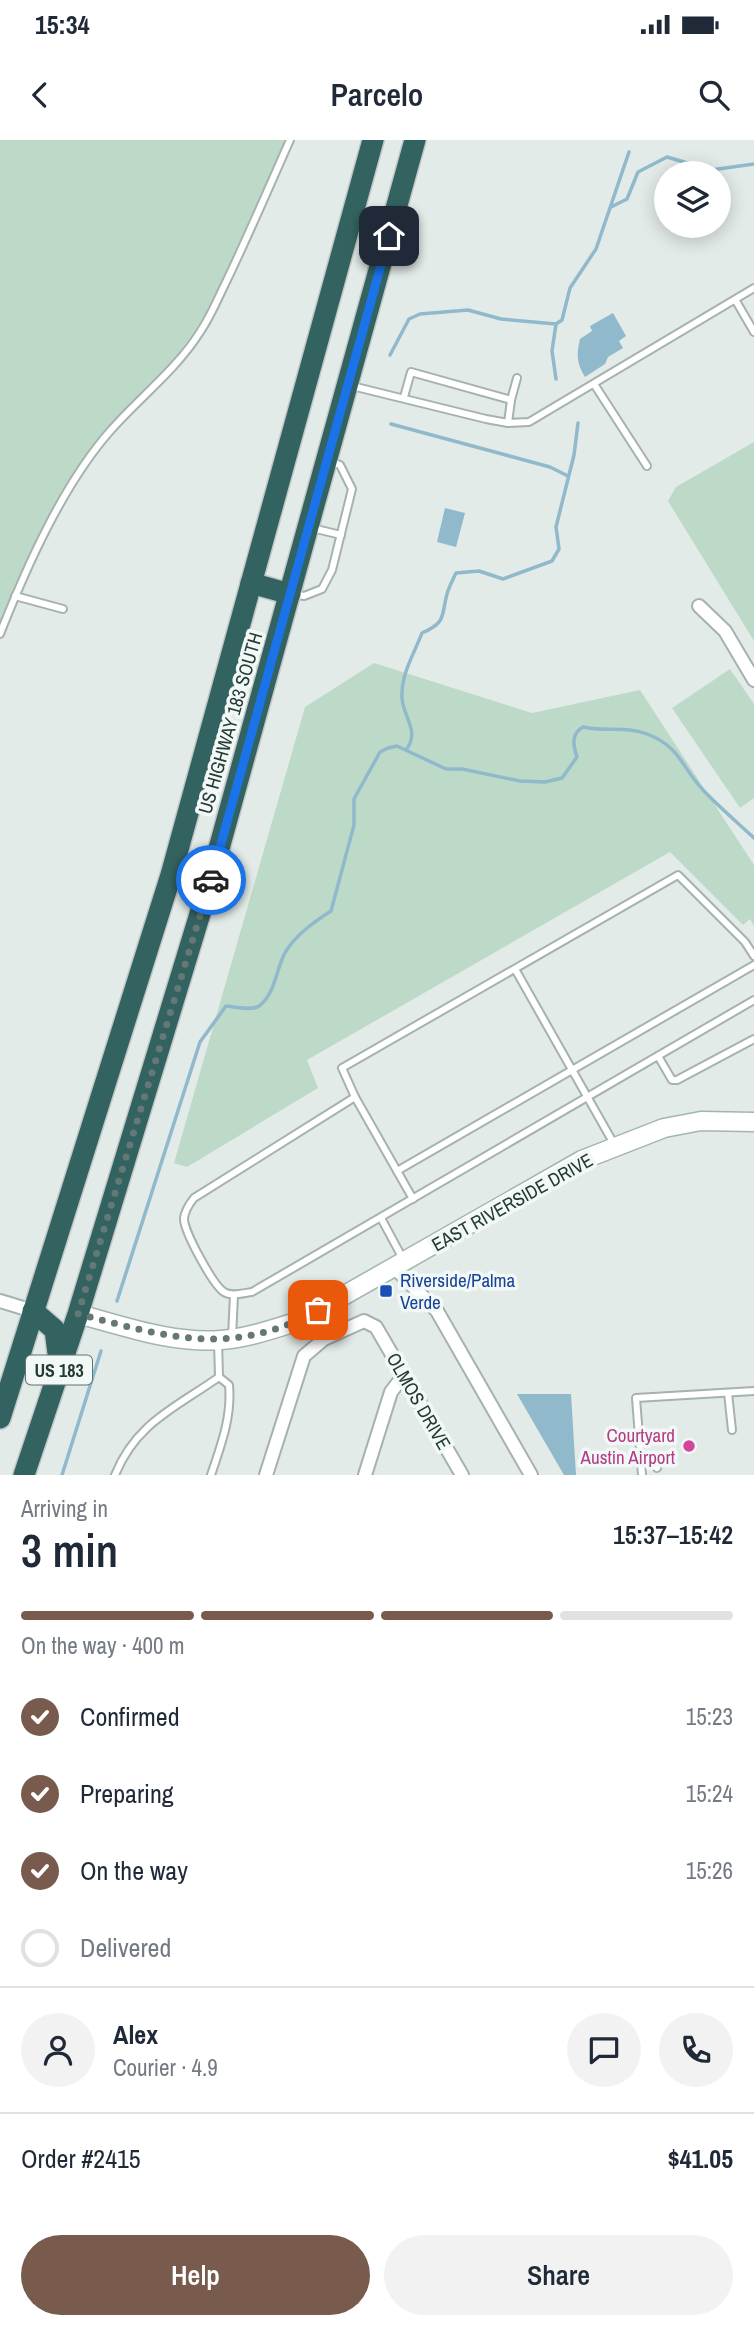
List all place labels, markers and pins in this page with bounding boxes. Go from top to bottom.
pin [359,206,419,266]
place label: Riverside/Palma Verde [400,1267,515,1315]
pin [288,1280,348,1340]
marker: Riverside/Palma Verde [378,1283,394,1299]
place label: Courtyard Austin Airport [580,1422,676,1470]
marker: Courtyard Austin Airport [681,1438,697,1454]

